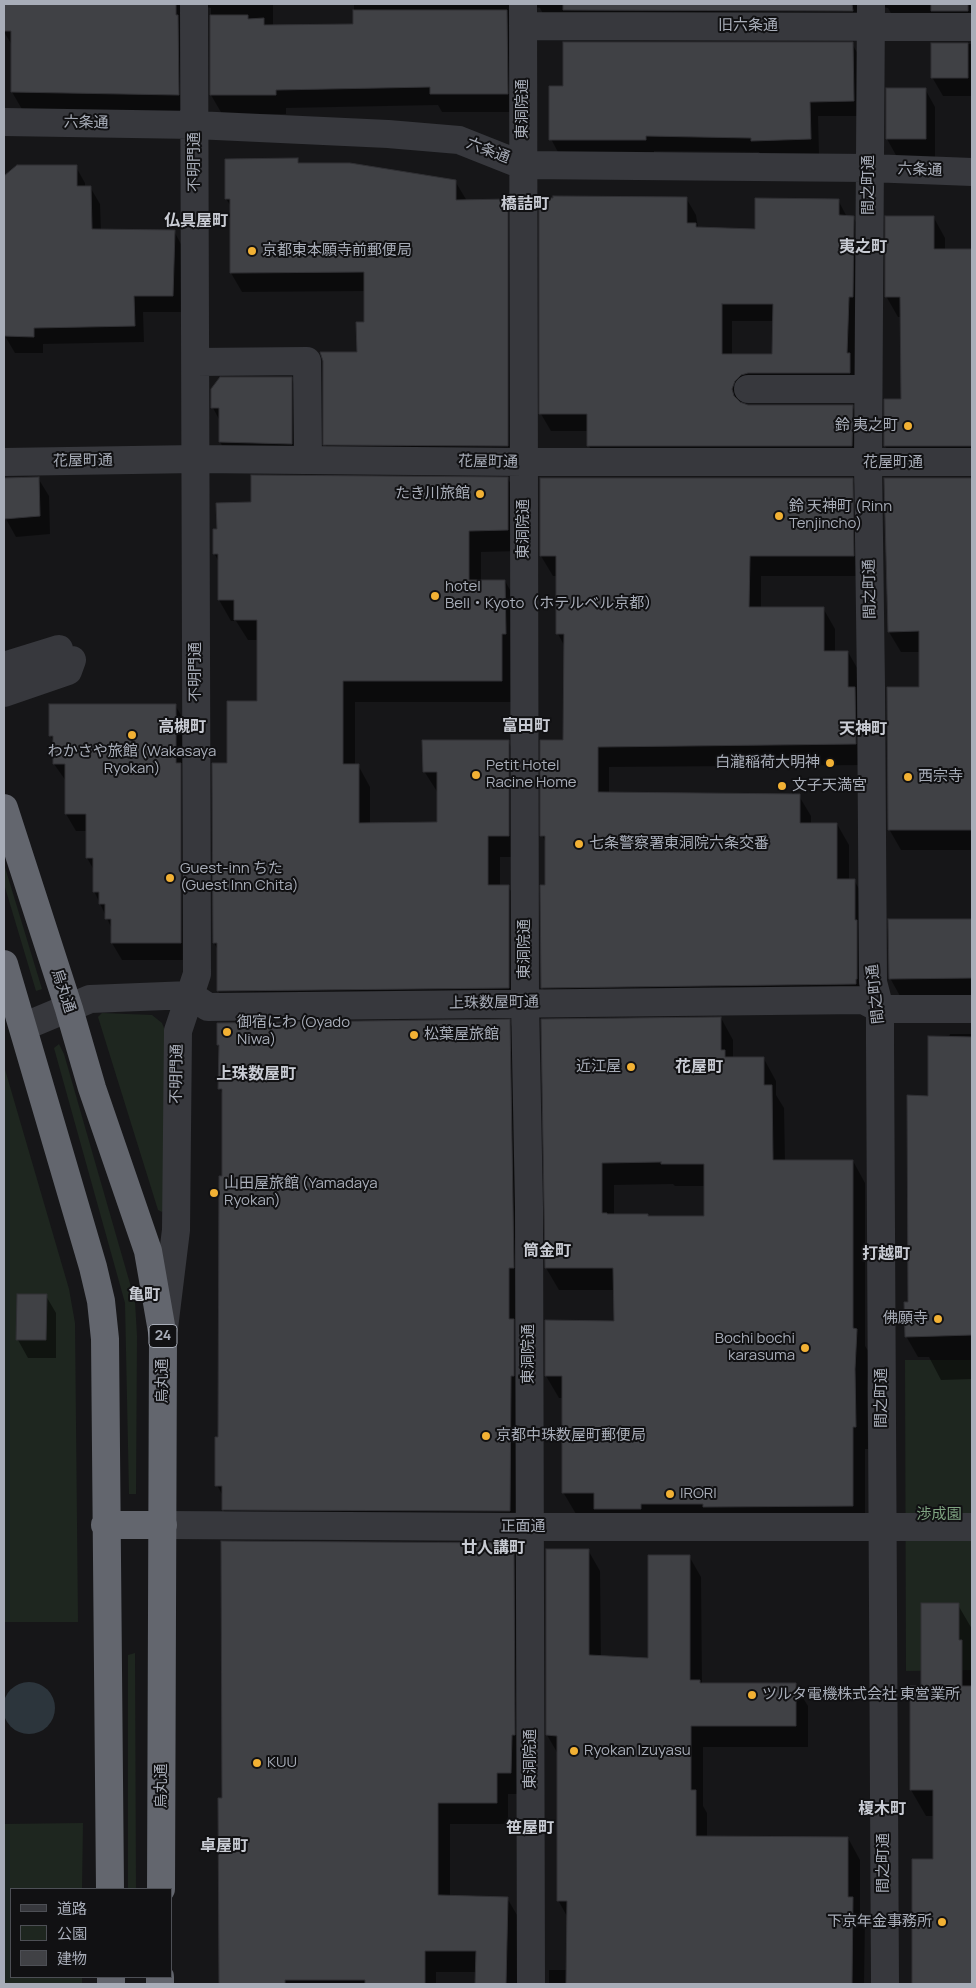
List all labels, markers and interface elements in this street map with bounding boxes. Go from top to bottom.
street label: 旧六条通 [718,17,778,35]
street label: 東洞院通 [514,79,532,139]
street label: 六条通 [63,114,109,132]
street label: 不明門通 [186,132,204,192]
street label: 六条通 [464,135,512,167]
street label: 間之町通 [860,155,878,215]
street label: 六条通 [897,160,943,180]
district label: 橋詰町 [501,195,549,215]
district label: 仏具屋町 [164,212,228,232]
district label: 夷之町 [839,238,887,258]
place label: 京都東本願寺前郵便局 [262,242,412,260]
marker: 京都東本願寺前郵便局 [246,245,258,257]
place label: 鈴 夷之町 [835,417,898,435]
marker: 鈴 夷之町 [902,420,914,432]
street label: 花屋町通 [53,451,113,471]
street label: 花屋町通 [458,452,518,472]
street label: 花屋町通 [863,454,923,472]
place label: たき川旅館 [395,485,470,503]
marker: たき川旅館 [474,488,486,500]
place label: 鈴 天神町 (Rinn Tenjincho) [789,498,892,533]
street label: 東洞院通 [515,499,533,559]
marker: 鈴 天神町 (Rinn Tenjincho) [773,510,785,522]
street label: 間之町通 [860,559,880,619]
place label: hotel Bell・Kyoto（ホテルベル京都） [445,578,659,613]
marker: hotel Bell・Kyoto（ホテルベル京都） [429,590,441,602]
street label: 不明門通 [187,642,205,702]
district label: 富田町 [502,717,550,737]
district label: 高槻町 [158,718,206,738]
district label: 天神町 [839,720,887,740]
marker: わかさや旅館 (Wakasaya Ryokan) [126,729,138,741]
place label: わかさや旅館 (Wakasaya Ryokan) [48,743,216,778]
place label: 白瀧稲荷大明神 [715,754,820,772]
place label: Petit Hotel Racine Home [486,757,577,792]
marker: 白瀧稲荷大明神 [824,757,836,769]
place label: 西宗寺 [918,768,963,786]
marker: Petit Hotel Racine Home [470,769,482,781]
marker: 西宗寺 [902,771,914,783]
place label: 文子天満宮 [792,777,867,795]
marker: 文子天満宮 [776,780,788,792]
place label: 七条警察署東洞院六条交番 [589,835,769,853]
marker: 七条警察署東洞院六条交番 [573,838,585,850]
place label: Guest-inn ちた (Guest Inn Chita) [180,860,299,895]
marker: Guest-inn ちた (Guest Inn Chita) [164,872,176,884]
street label: 東洞院通 [516,919,534,979]
street label: 間之町通 [864,963,888,1025]
street label: 烏丸通 [47,967,79,1015]
street label: 上珠数屋町通 [449,993,539,1013]
place label: 御宿にわ (Oyado Niwa) [237,1014,350,1049]
marker: 御宿にわ (Oyado Niwa) [221,1026,233,1038]
place label: 松葉屋旅館 [424,1026,499,1044]
marker: 松葉屋旅館 [408,1029,420,1041]
street label: 不明門通 [167,1044,187,1104]
place label: 近江屋 [576,1058,621,1076]
district label: 花屋町 [675,1058,723,1078]
marker: 近江屋 [625,1061,637,1073]
district label: 上珠数屋町 [216,1065,296,1085]
place label: 山田屋旅館 (Yamadaya Ryokan) [224,1175,378,1210]
marker: 山田屋旅館 (Yamadaya Ryokan) [208,1187,220,1199]
district label: 筒金町 [523,1242,571,1262]
district label: 打越町 [862,1245,910,1265]
district label: 亀町 [128,1286,160,1306]
place label: 佛願寺 [883,1310,928,1328]
marker: 佛願寺 [932,1313,944,1325]
road number: 24 [149,1324,177,1348]
street label: 東洞院通 [520,1324,538,1384]
place label: Bochi bochi karasuma [715,1330,795,1365]
marker: Bochi bochi karasuma [799,1342,811,1354]
street label: 烏丸通 [154,1359,172,1403]
street label: 間之町通 [873,1368,891,1428]
place label: 京都中珠数屋町郵便局 [496,1427,646,1445]
marker: 京都中珠数屋町郵便局 [480,1430,492,1442]
place label: IRORI [680,1485,717,1503]
marker: IRORI [664,1488,676,1500]
park label: 渉成園 [917,1506,961,1524]
street label: 正面通 [501,1518,545,1536]
district label: 廿人講町 [461,1539,525,1559]
place label: ツルタ電機株式会社 東営業所 [762,1686,960,1704]
marker: ツルタ電機株式会社 東営業所 [746,1689,758,1701]
street label: 東洞院通 [522,1729,540,1789]
place label: Ryokan Izuyasu [584,1742,691,1760]
marker: Ryokan Izuyasu [568,1745,580,1757]
place label: KUU [267,1754,297,1772]
marker: KUU [251,1757,263,1769]
street label: 烏丸通 [153,1764,171,1808]
district label: 榎木町 [858,1800,906,1820]
district label: 笹屋町 [506,1819,554,1839]
street label: 間之町通 [875,1833,893,1893]
district label: 卓屋町 [200,1837,248,1857]
legend [10,1888,172,1978]
text: 道路 [57,1898,87,1919]
place label: 下京年金事務所 [827,1913,932,1931]
marker: 下京年金事務所 [936,1916,948,1928]
text: 公園 [57,1923,87,1944]
text: 建物 [57,1948,87,1969]

